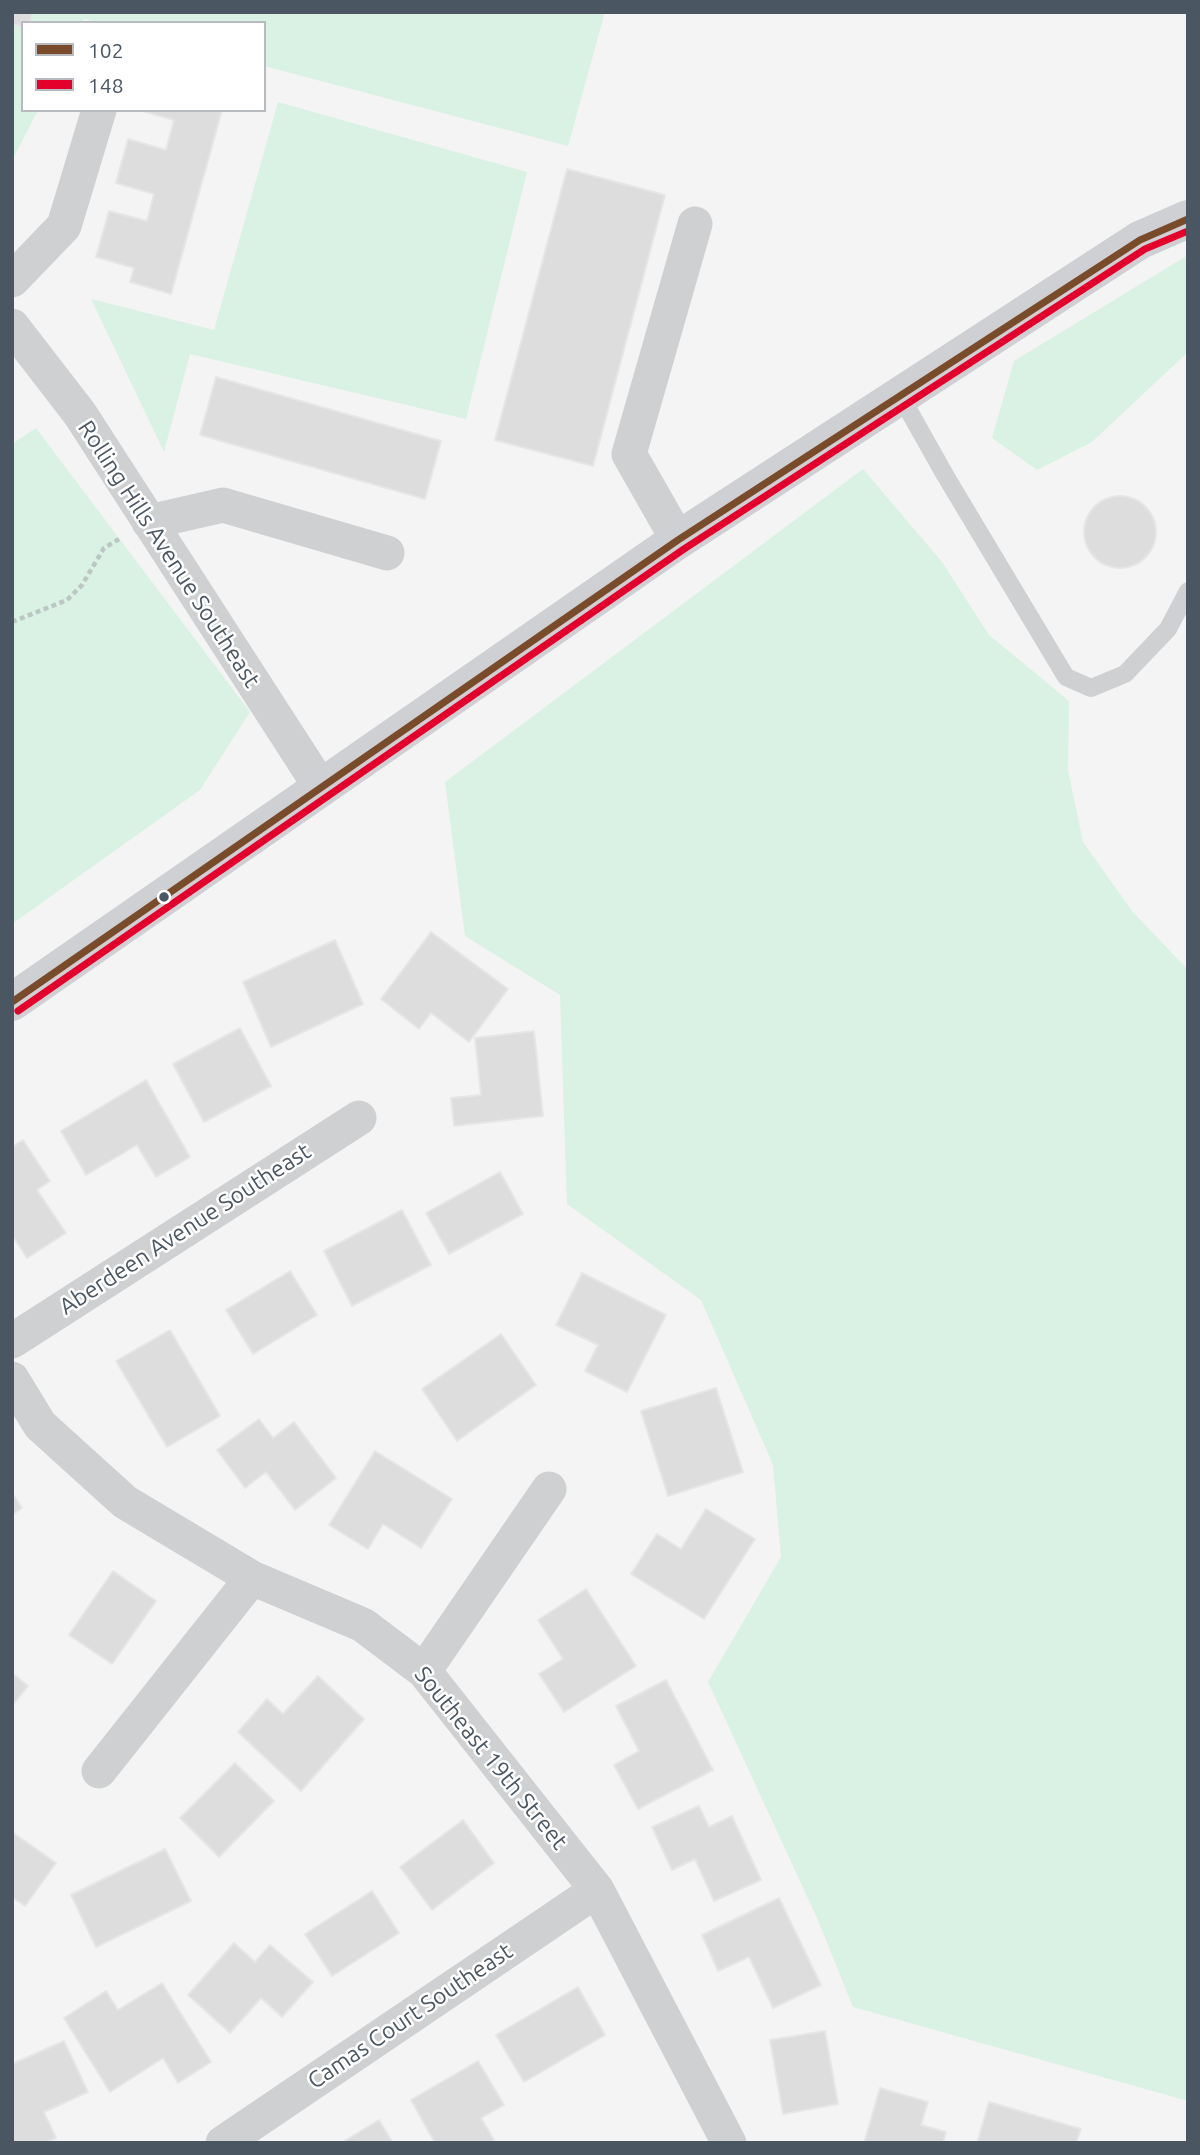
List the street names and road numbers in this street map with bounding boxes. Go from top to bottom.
street label: Rolling Hills Avenue Southeast [72,415,266,693]
street label: Aberdeen Avenue Southeast [54,1137,316,1321]
street label: Southeast 19th Street [409,1661,573,1855]
street label: Camas Court Southeast [302,1937,518,2095]

